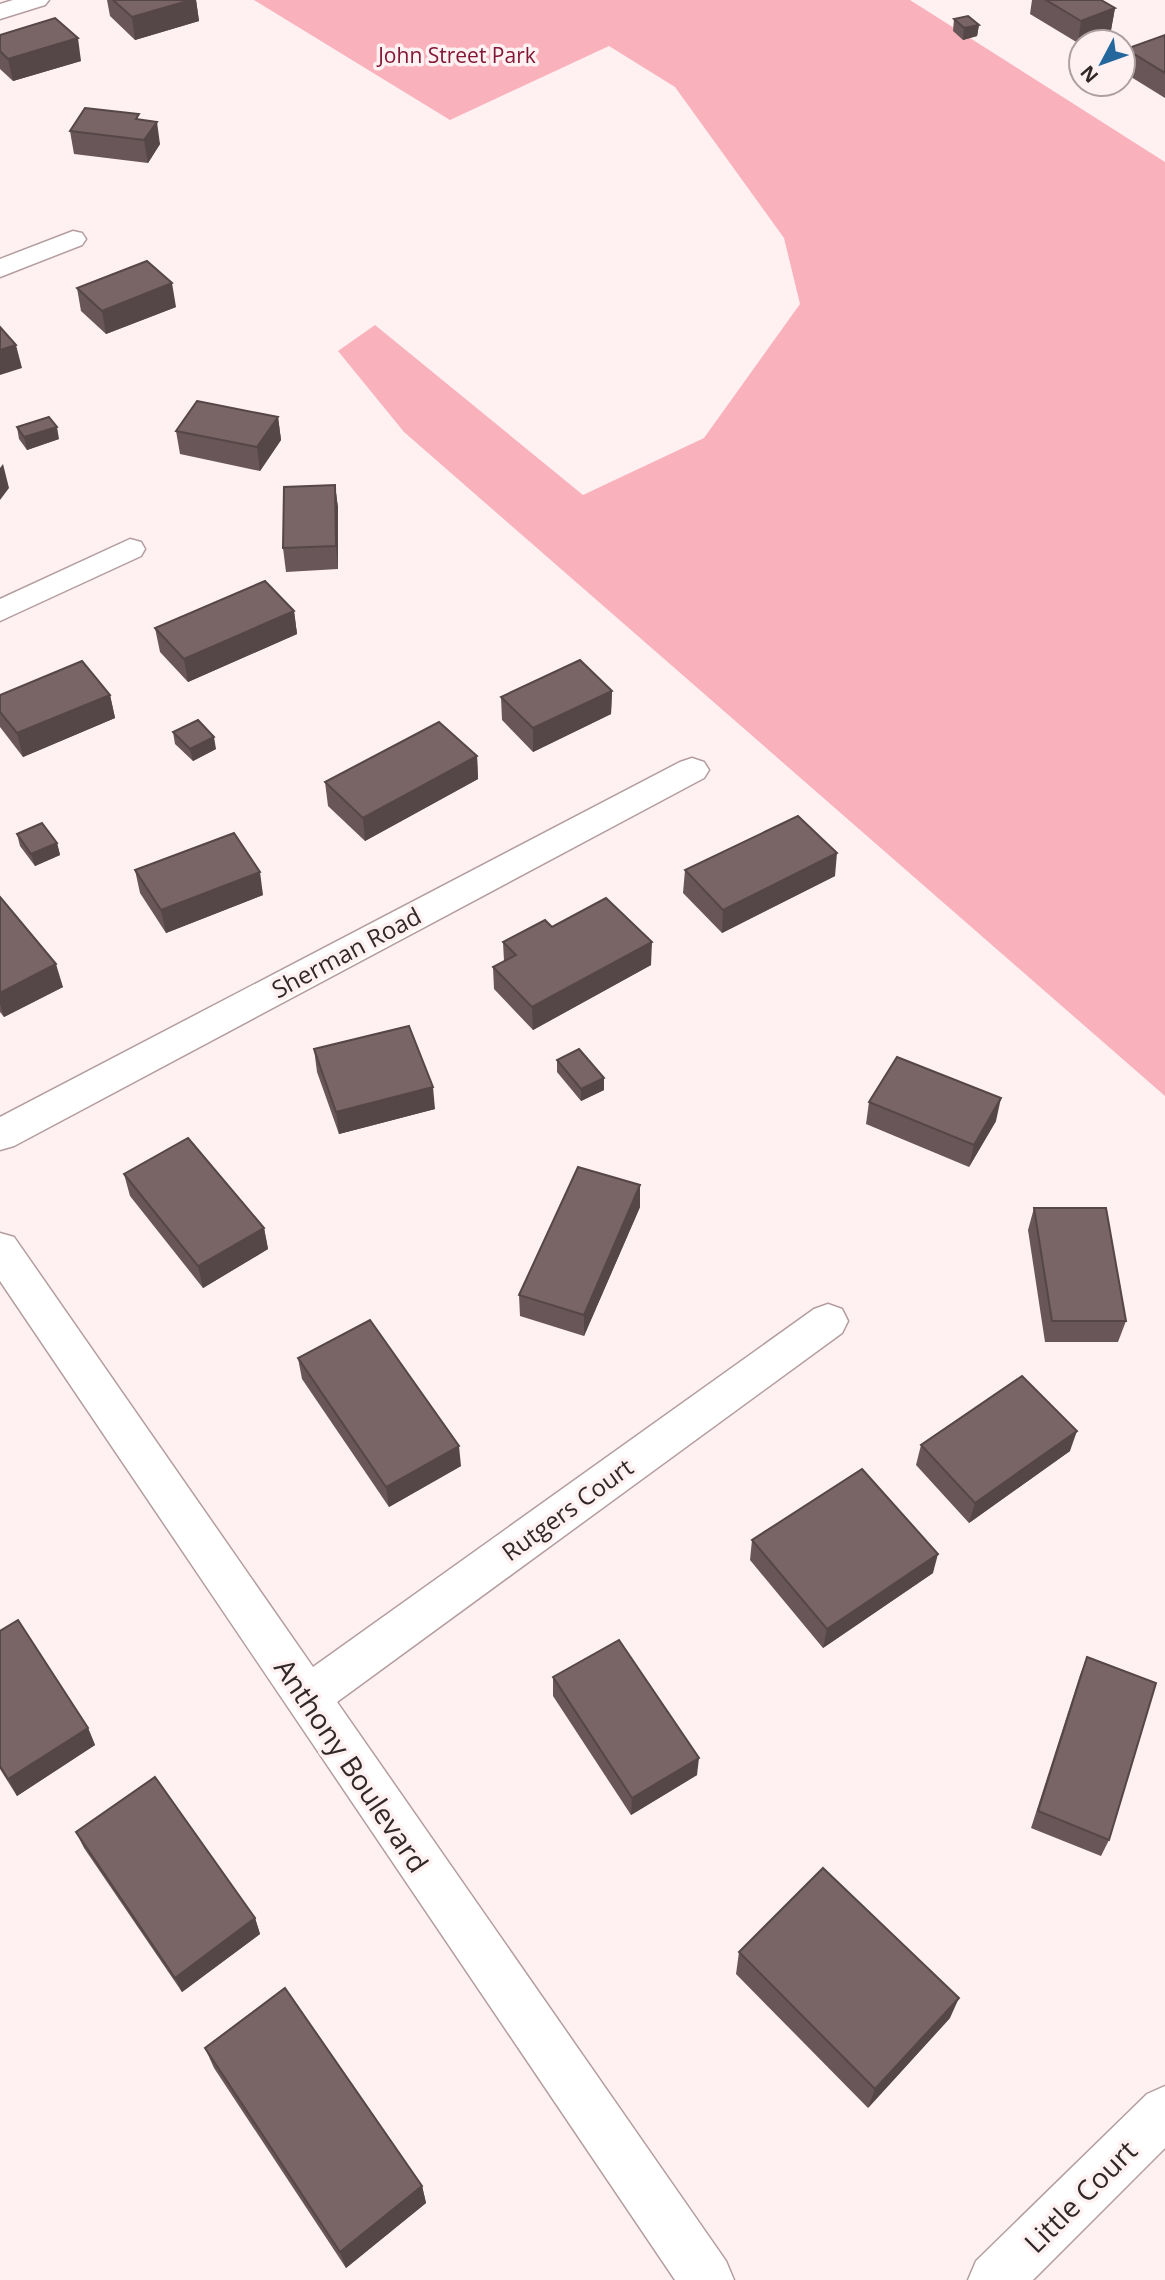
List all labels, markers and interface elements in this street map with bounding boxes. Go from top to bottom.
north arrow [1067,28,1137,98]
park label: John Street Park [376,41,536,69]
text: N [1074,60,1104,89]
street label: Sherman Road [265,899,427,1005]
street label: Rutgers Court [495,1450,639,1568]
street label: Anthony Boulevard [266,1651,438,1879]
street label: Little Court [1015,2131,1145,2261]

